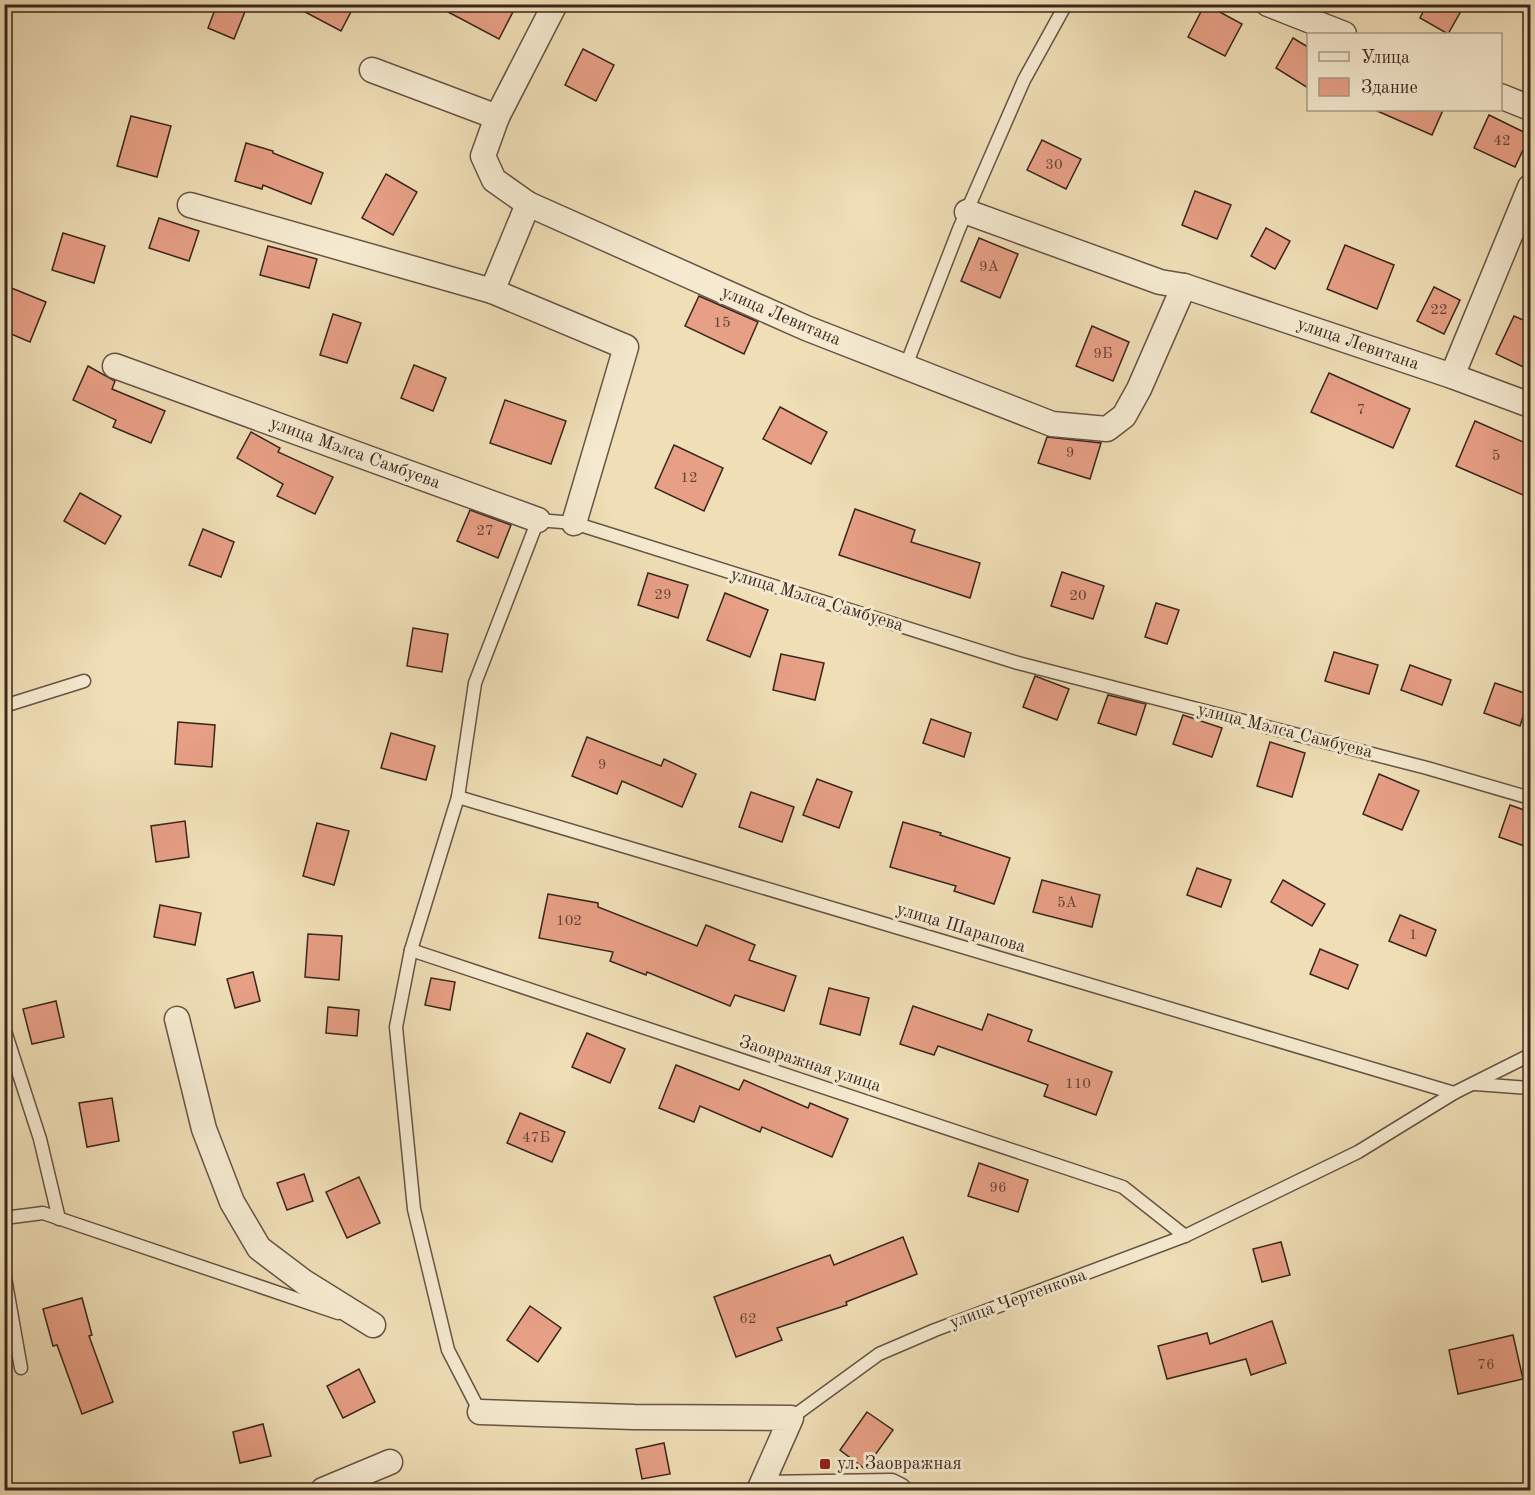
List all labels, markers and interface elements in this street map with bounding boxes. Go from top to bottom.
legend [1307,33,1502,111]
text: Улица [1361,49,1410,67]
text: Здание [1361,79,1418,97]
house number: 42 [1493,134,1511,149]
house number: 30 [1045,158,1063,173]
house number: 9А [979,260,1000,275]
street label: улица Левитана [719,283,843,349]
house number: 22 [1430,303,1448,318]
street label: улица Левитана [1295,315,1421,373]
house number: 15 [713,316,731,331]
house number: 9Б [1093,347,1113,362]
house number: 7 [1357,403,1365,418]
street label: улица Мэлса Самбуева [267,414,443,492]
house number: 9 [1066,446,1074,461]
house number: 5 [1492,449,1500,464]
house number: 12 [680,471,698,486]
house number: 27 [476,524,494,539]
street label: улица Мэлса Самбуева [728,565,906,635]
house number: 29 [654,588,672,603]
house number: 20 [1069,589,1087,604]
street label: улица Мэлса Самбуева [1196,701,1375,762]
house number: 9 [598,758,606,773]
house number: 5А [1057,896,1078,911]
street label: улица Шарапова [894,900,1028,956]
house number: 102 [556,914,582,929]
house number: 1 [1409,928,1417,943]
street label: Заовражная улица [737,1033,883,1095]
house number: 110 [1065,1077,1091,1092]
house number: 47Б [522,1131,550,1146]
house number: 96 [989,1181,1007,1196]
street label: улица Чертенкова [947,1266,1089,1332]
house number: 62 [739,1312,757,1327]
house number: 76 [1477,1358,1495,1373]
place label: ул. Заовражная [837,1455,962,1473]
marker: ул. Заовражная [818,1457,832,1471]

